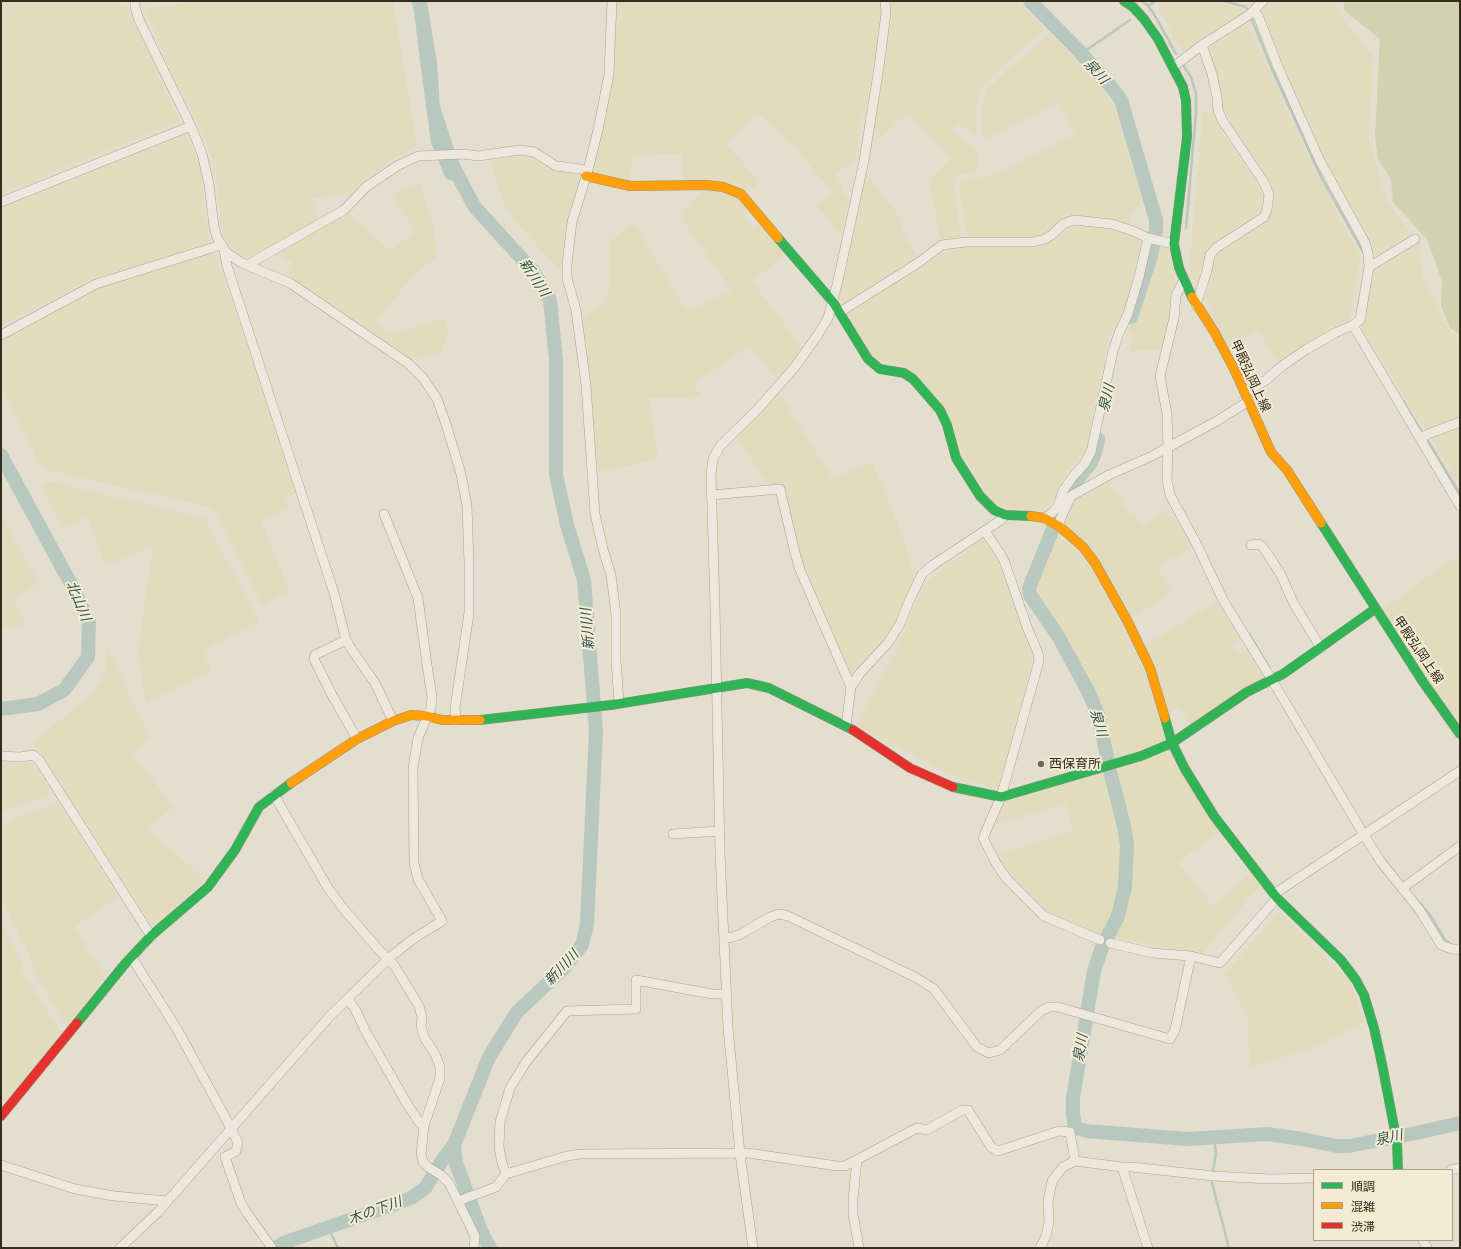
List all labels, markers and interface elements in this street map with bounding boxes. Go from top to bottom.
water label: 泉川 [1080,56,1112,88]
water label: 新川川 [515,256,553,300]
street label: 甲殿弘岡上線 [1226,337,1274,415]
water label: 泉川 [1096,382,1118,414]
water label: 北山川 [62,578,94,624]
water label: 新川川 [578,607,598,651]
street label: 甲殿弘岡上線 [1390,613,1446,687]
water label: 泉川 [1086,707,1110,739]
place label: 西保育所 [1049,756,1101,772]
marker: 西保育所 [1036,759,1046,769]
water label: 新川川 [542,947,582,989]
water label: 泉川 [1071,1033,1091,1063]
water label: 泉川 [1374,1127,1404,1149]
legend [1313,1169,1453,1241]
text: 順調 [1351,1180,1375,1194]
water label: 木の下川 [346,1194,404,1228]
text: 混雑 [1351,1200,1375,1214]
text: 渋滞 [1351,1220,1375,1234]

